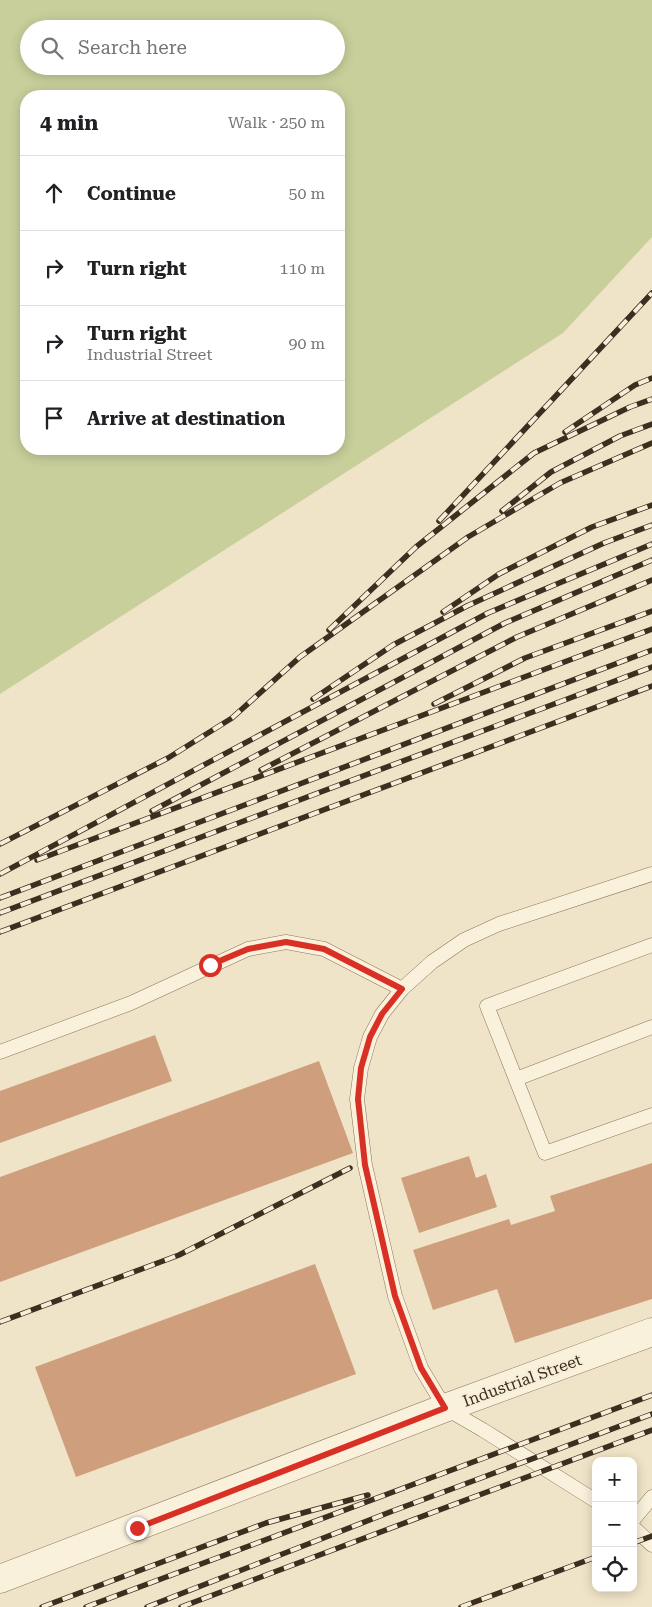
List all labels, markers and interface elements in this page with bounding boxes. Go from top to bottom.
search box [20,20,345,75]
icon: search [38,34,66,62]
text: Search here [78,36,187,59]
text: 4 min [40,111,98,135]
text: Walk · 250 m [228,113,325,132]
icon: ahead [40,179,68,207]
text: Continue [87,182,176,205]
text: 50 m [288,184,325,203]
icon: right [40,254,68,282]
text: Turn right [87,257,187,280]
text: 110 m [279,259,325,278]
text: Turn right [87,322,187,345]
icon: right [40,329,68,357]
text: 90 m [288,334,325,353]
text: Industrial Street [87,345,212,364]
icon: arrive [40,404,68,432]
text: Arrive at destination [87,407,285,430]
route start [199,954,222,977]
street label: Industrial Street [460,1350,584,1411]
map controls [592,1457,637,1592]
button: + [592,1457,637,1502]
button: − [592,1502,637,1547]
route end [126,1517,149,1540]
button: locate [592,1547,637,1592]

